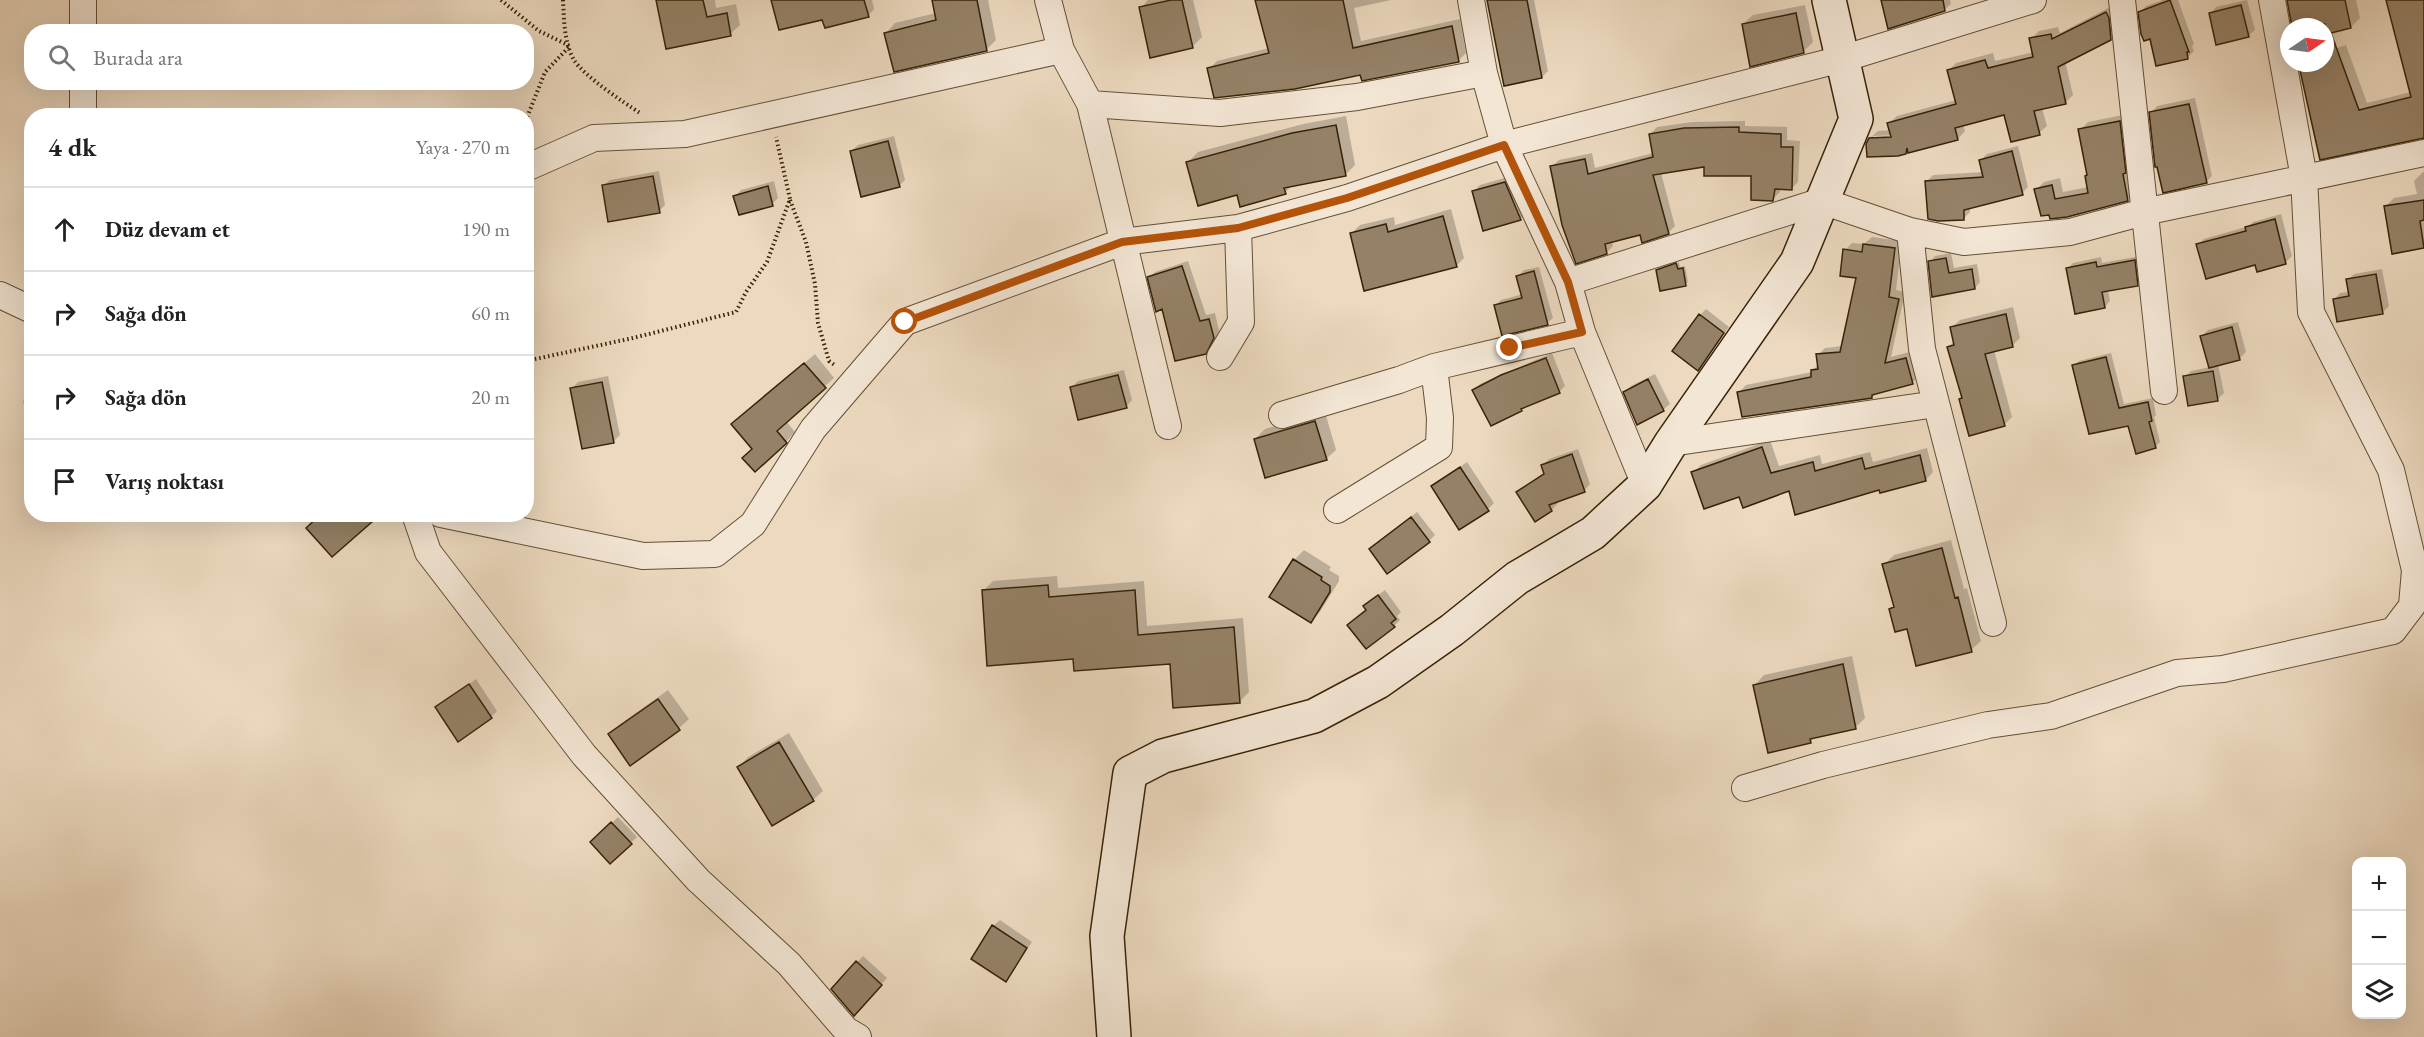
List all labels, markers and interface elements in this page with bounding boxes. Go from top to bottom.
north arrow [2280,18,2334,72]
search box [24,24,534,90]
icon: search [45,41,78,74]
text: Burada ara [93,43,183,72]
text: 4 dk [48,130,97,164]
text: Yaya · 270 m [416,134,510,160]
icon: ahead [48,213,81,246]
text: Düz devam et [105,215,230,244]
text: 190 m [462,216,510,242]
icon: right [48,297,81,330]
text: Sağa dön [105,299,187,328]
text: 60 m [471,300,510,326]
route start [891,308,917,334]
route end [1496,334,1522,360]
icon: right [48,381,81,414]
text: Sağa dön [105,383,187,412]
text: 20 m [471,384,510,410]
icon: arrive [48,465,81,498]
text: Varış noktası [105,467,224,496]
map controls [2352,857,2406,1019]
button: + [2352,857,2406,911]
button: − [2352,911,2406,965]
button: layers [2352,965,2406,1019]

